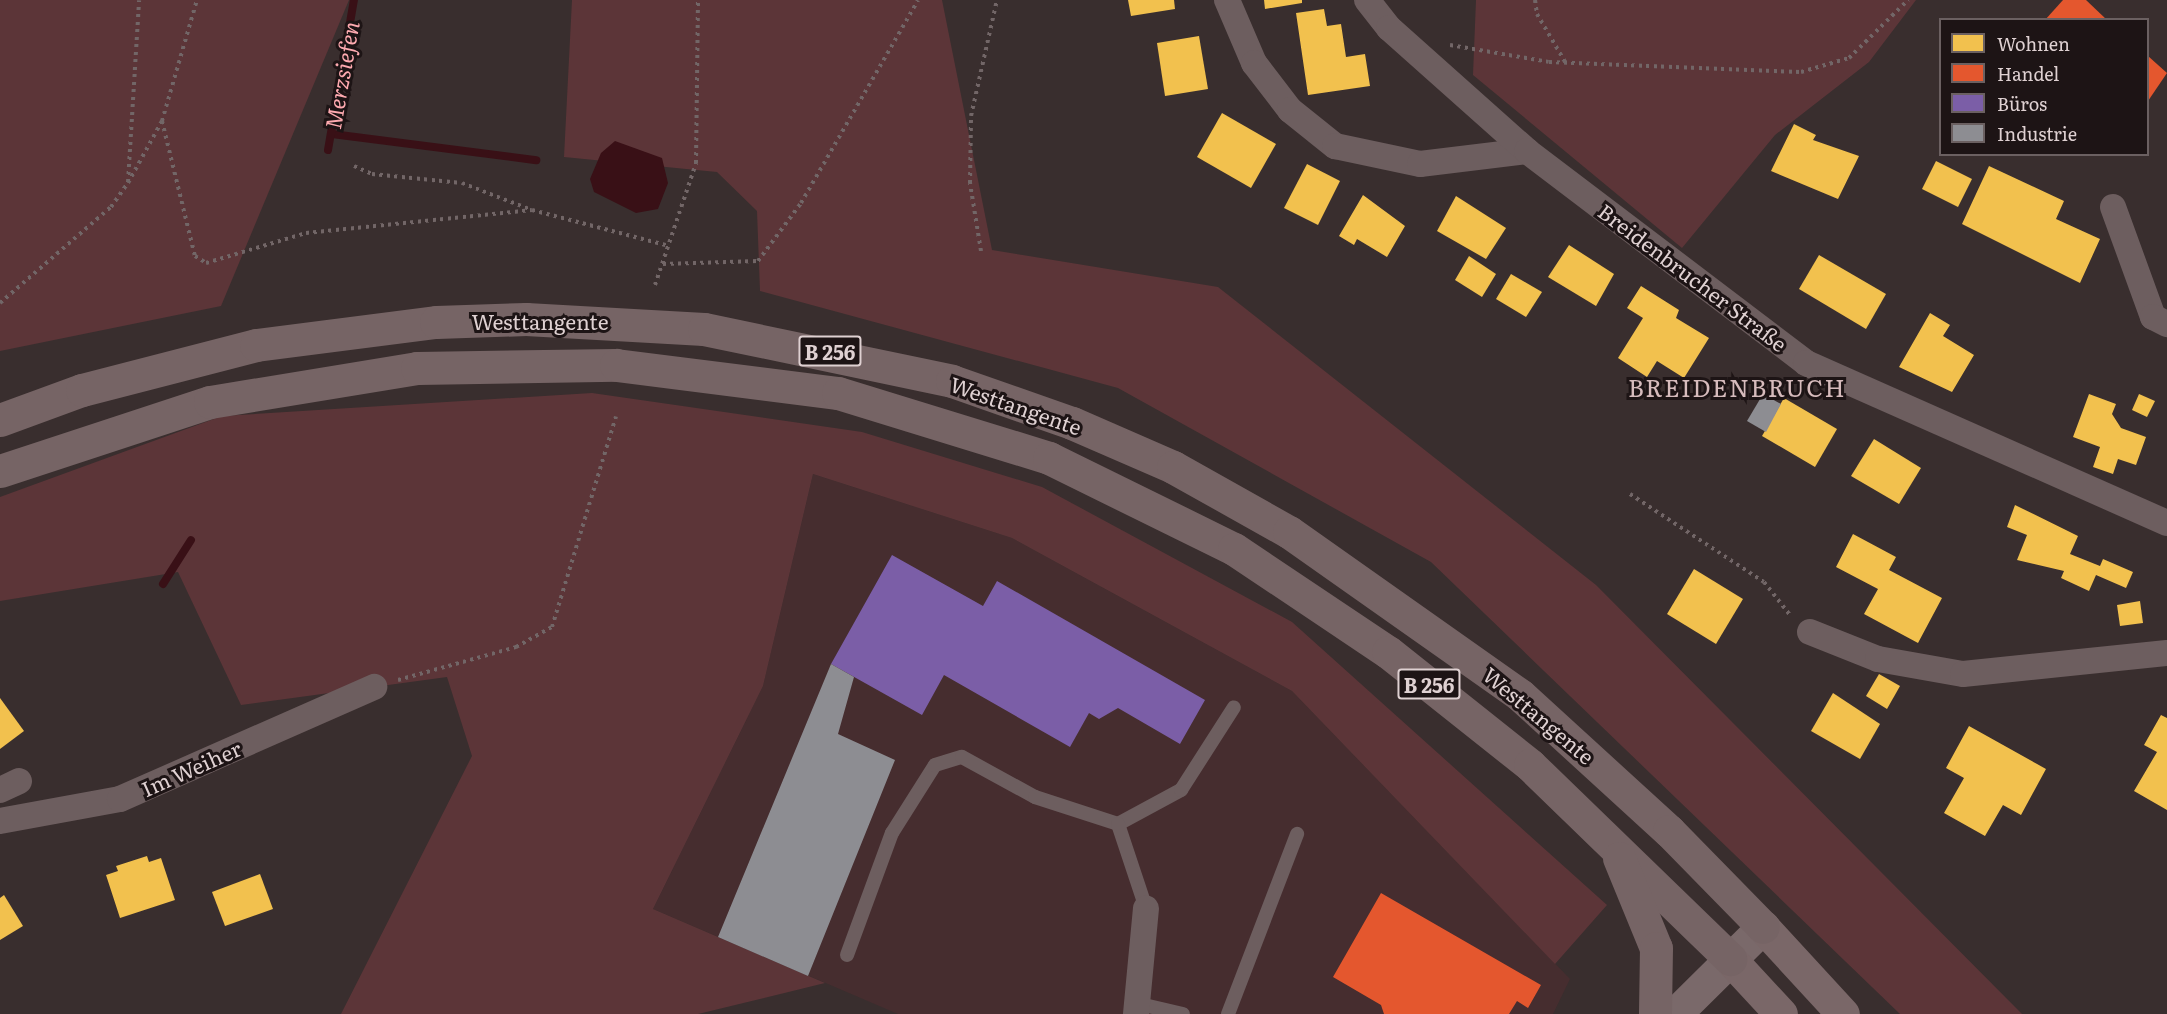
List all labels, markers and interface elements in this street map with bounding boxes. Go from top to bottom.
legend [1939,18,2149,156]
water label: Merzsiefen [319,19,363,131]
text: Wohnen [1997,30,2070,57]
text: Handel [1997,60,2059,87]
text: Büros [1997,90,2047,117]
text: Industrie [1997,120,2077,147]
street label: Breidenbrucher Straße [1594,198,1792,356]
street label: Westtangente [471,308,609,334]
road number: B 256 [797,334,863,368]
street label: Westtangente [947,371,1085,439]
district label: BREIDENBRUCH [1628,373,1846,401]
street label: Westtangente [1478,661,1600,769]
road number: B 256 [1396,667,1462,701]
street label: Im Weiher [137,735,245,801]

